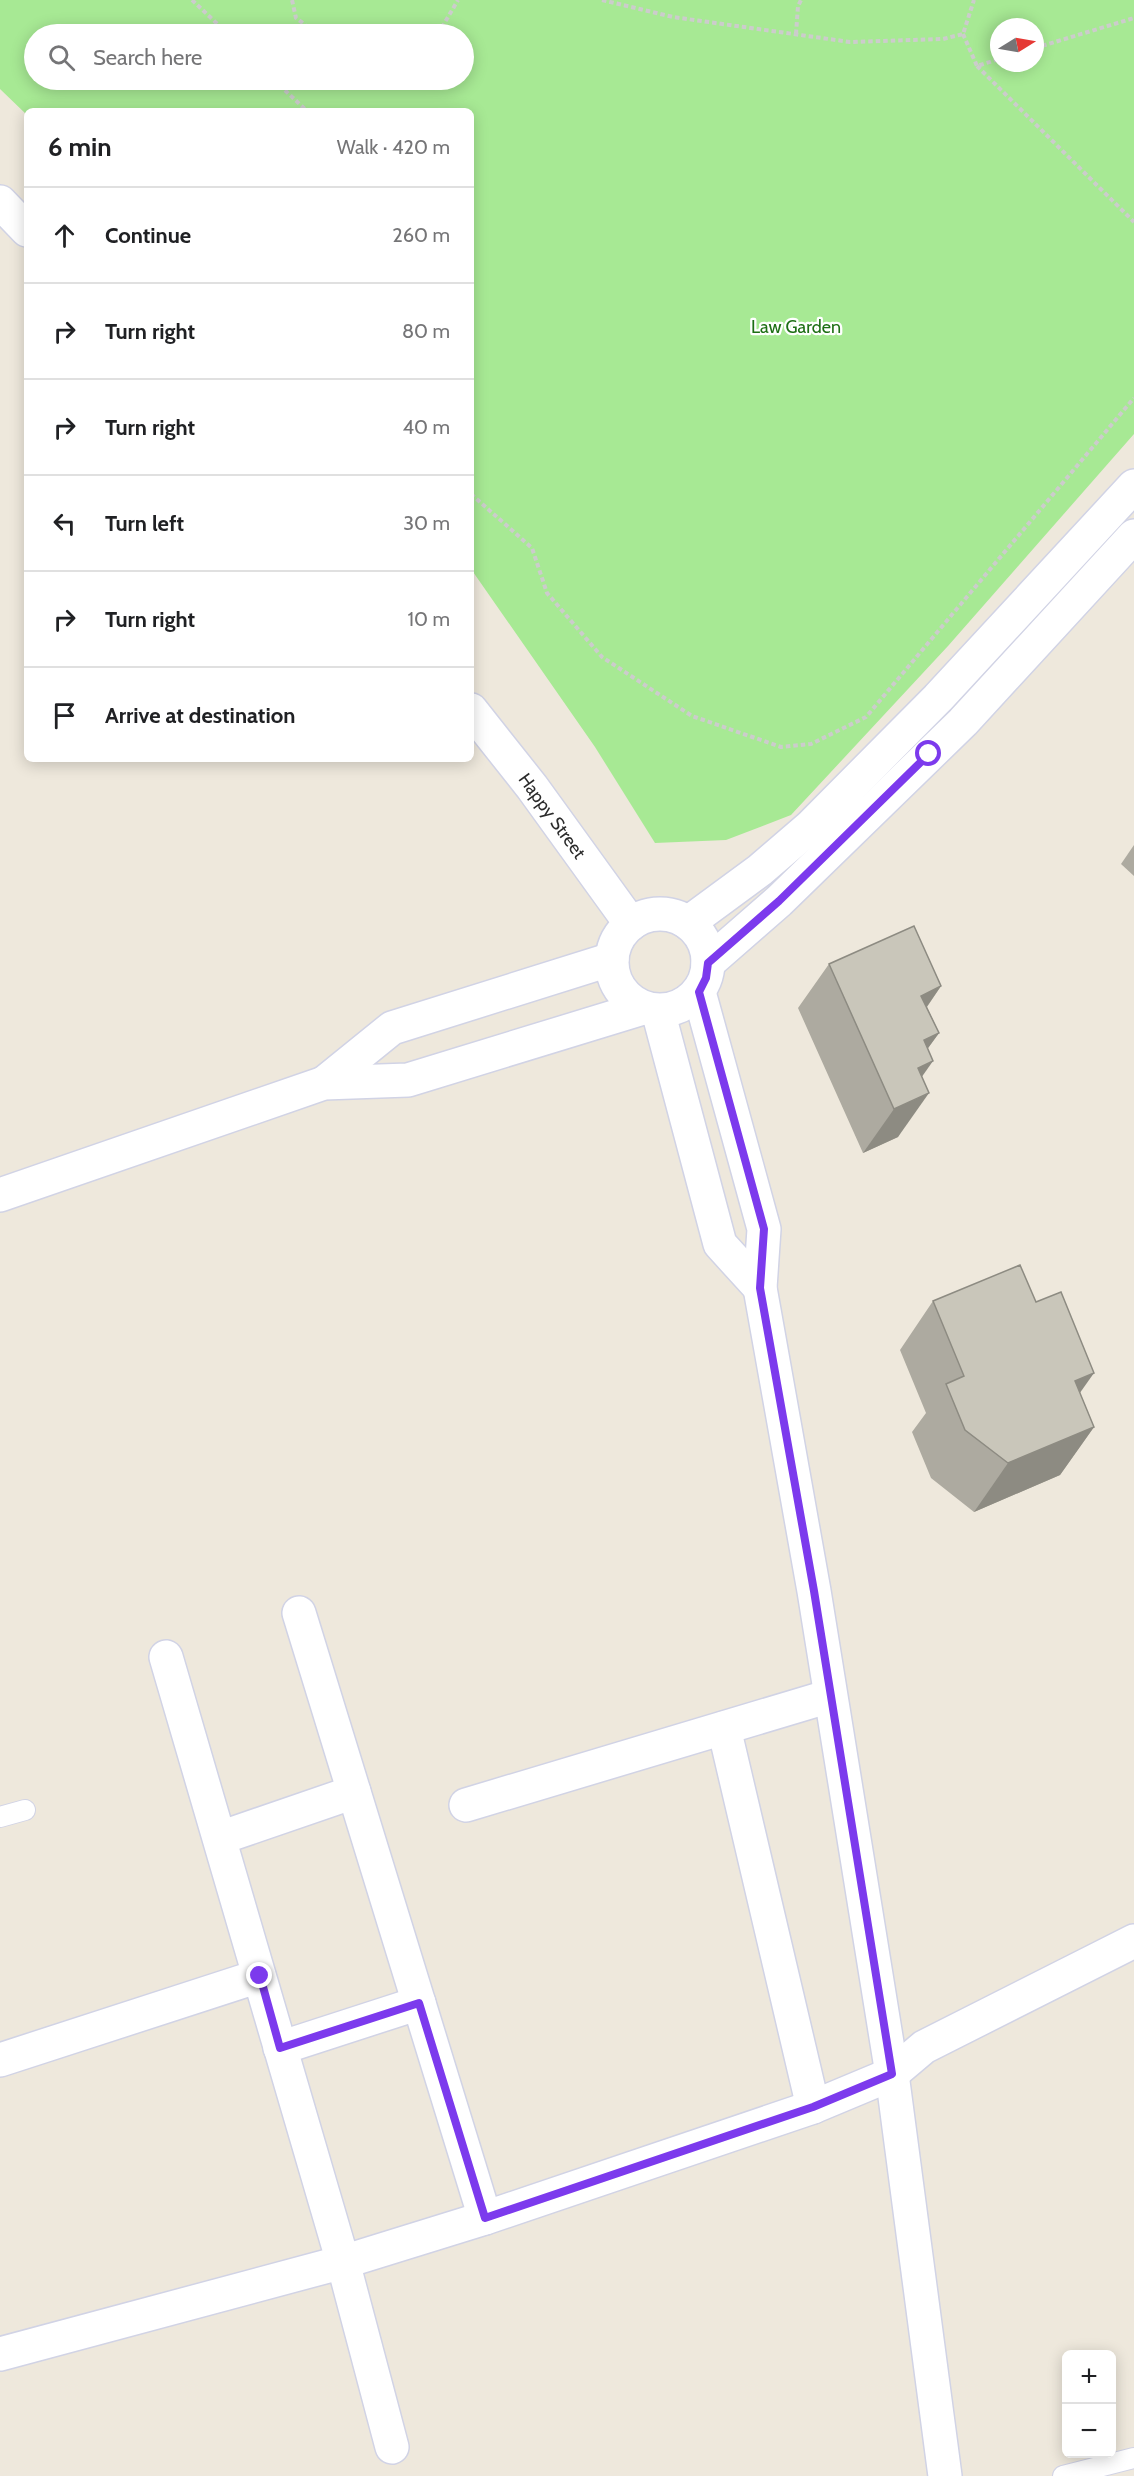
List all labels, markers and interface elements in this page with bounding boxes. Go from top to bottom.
north arrow [990,18,1044,72]
search box [24,24,474,90]
icon: search [45,41,78,74]
text: Search here [93,44,202,71]
text: 6 min [48,131,112,163]
text: Walk · 420 m [337,135,450,159]
icon: ahead [48,219,81,252]
text: Continue [105,222,191,249]
text: 260 m [392,223,450,247]
icon: right [48,315,81,348]
park label: Law Garden [751,316,841,338]
text: Turn right [105,318,195,345]
text: 80 m [402,319,450,343]
icon: right [48,411,81,444]
text: Turn right [105,414,195,441]
text: 40 m [402,415,450,439]
icon: left [48,507,81,540]
text: Turn left [105,510,184,537]
text: 30 m [403,511,450,535]
icon: right [48,603,81,636]
text: Turn right [105,606,195,633]
text: 10 m [407,607,450,631]
icon: arrive [48,699,81,732]
text: Arrive at destination [105,702,295,729]
route start [915,740,941,766]
street label: Happy Street [514,769,590,863]
route end [246,1962,272,1988]
map controls [1062,2350,1116,2458]
button: + [1062,2350,1116,2404]
button: − [1062,2404,1116,2458]

